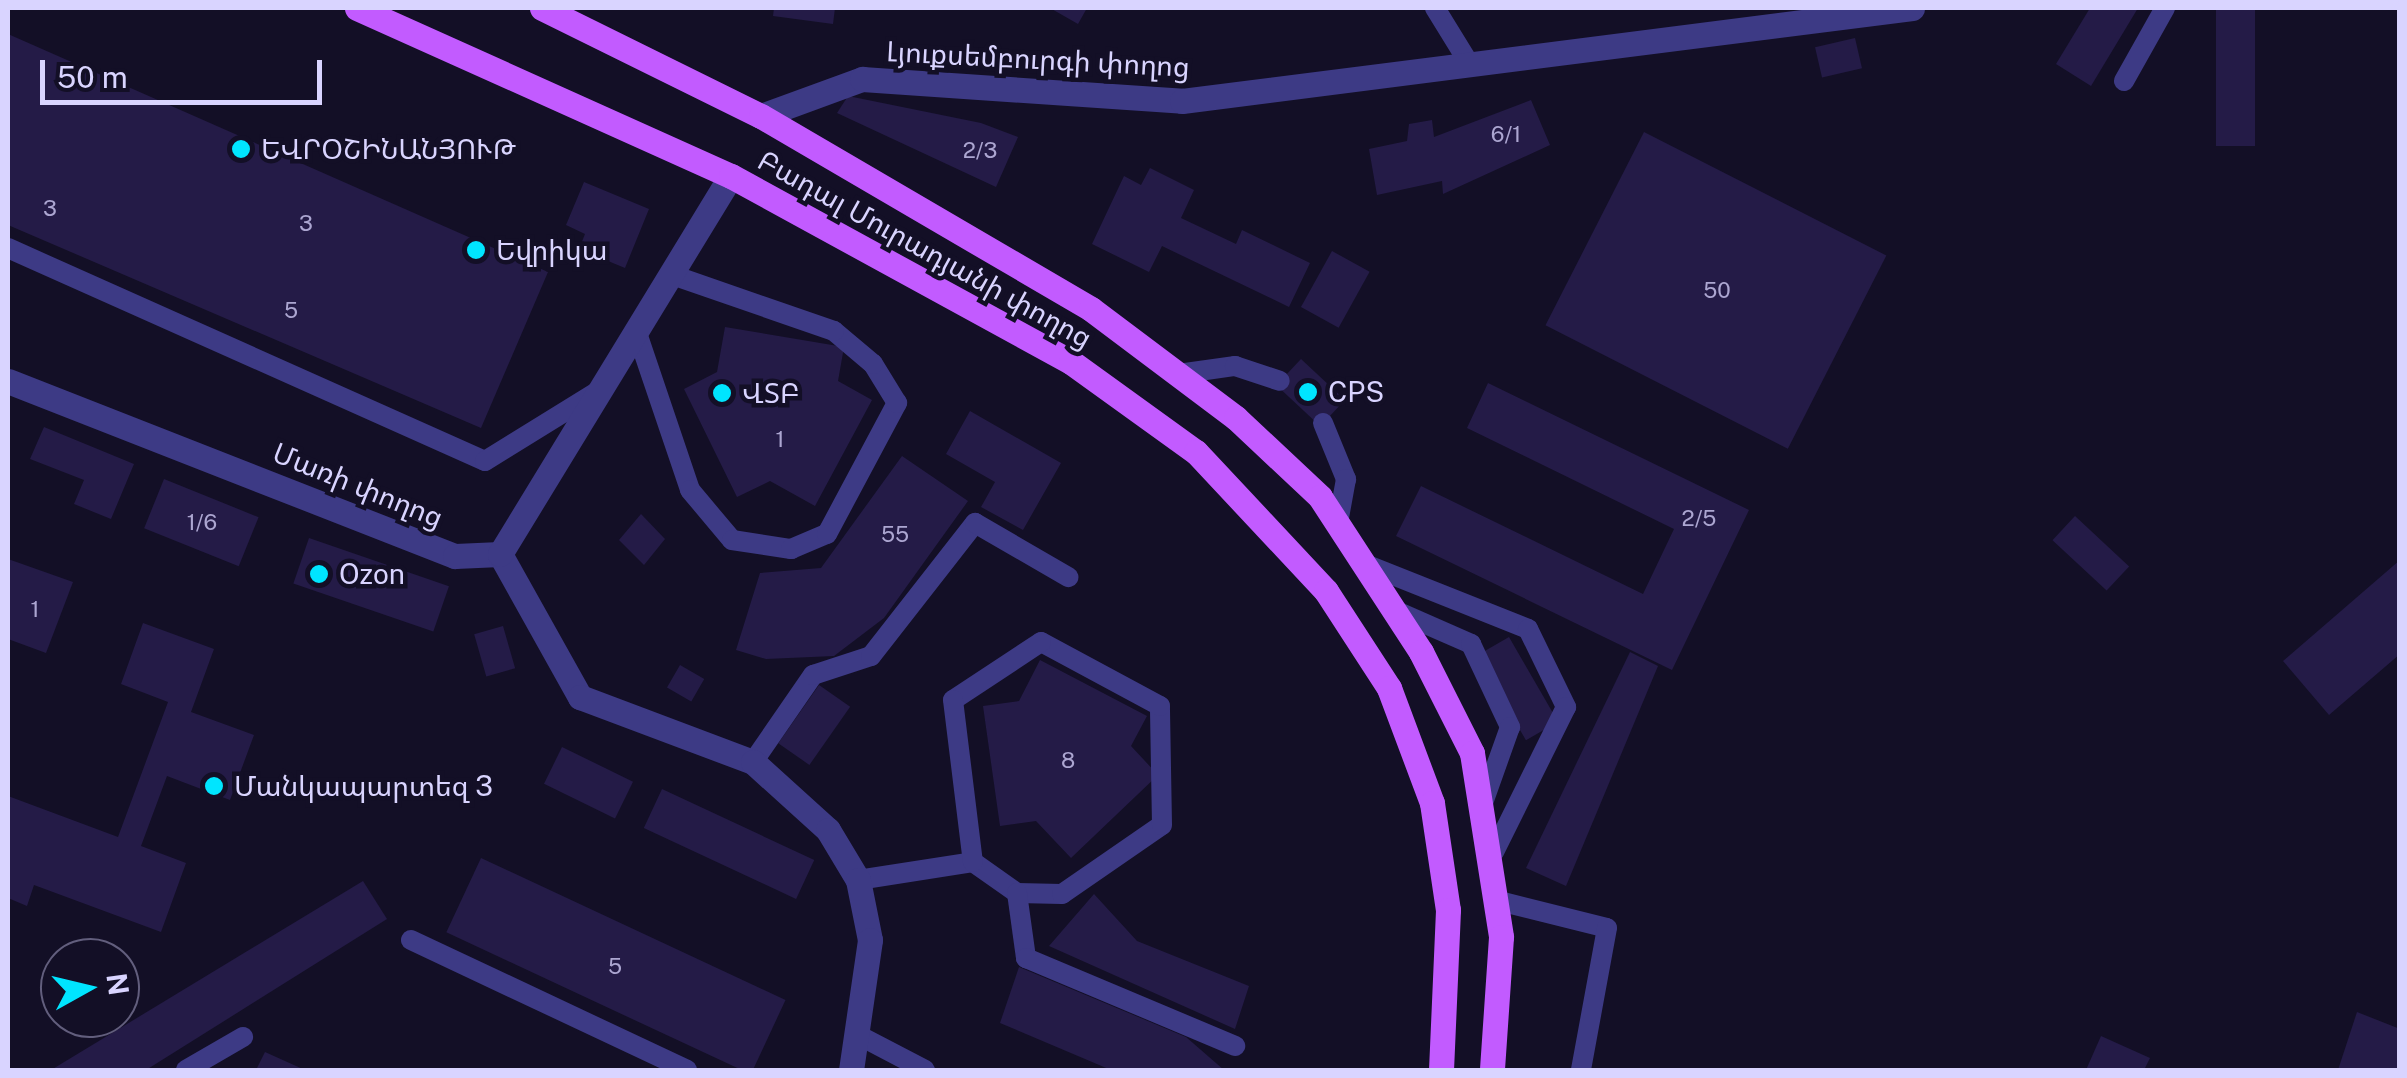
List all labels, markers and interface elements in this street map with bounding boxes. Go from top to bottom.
street label: Լյուքսեմբուրգի փողոց [885,34,1191,84]
scale bar [45,40,328,102]
text: 50 m [57,59,128,95]
house number: 6/1 [1491,122,1521,148]
place label: ԵՎՐՕՇԻՆԱՆՅՈՒԹ [261,132,515,166]
marker: ԵՎՐՕՇԻՆԱՆՅՈՒԹ [230,138,252,160]
house number: 2/3 [963,138,997,164]
street label: Բադալ Մուրադյանի փողոց [752,143,1098,355]
house number: 3 [43,196,57,222]
house number: 3 [299,211,313,237]
place label: Եվրիկա [496,233,607,267]
marker: Եվրիկա [465,239,487,261]
house number: 50 [1703,278,1731,304]
house number: 5 [284,298,298,324]
place label: CPS [1328,375,1384,409]
place label: ՎՏԲ [742,376,800,410]
marker: CPS [1297,381,1319,403]
marker: ՎՏԲ [711,382,733,404]
house number: 1 [776,427,784,453]
street label: Մառի փողոց [268,436,448,534]
house number: 2/5 [1682,506,1716,532]
house number: 1/6 [187,510,217,536]
house number: 55 [881,522,909,548]
place label: Ozon [339,557,405,591]
marker: Ozon [308,563,330,585]
house number: 1 [31,597,39,623]
house number: 8 [1061,748,1075,774]
place label: Մանկապարտեզ 3 [234,769,493,803]
marker: Մանկապարտեզ 3 [203,775,225,797]
north arrow [40,938,140,1038]
house number: 5 [608,954,622,980]
text: N [100,971,136,997]

